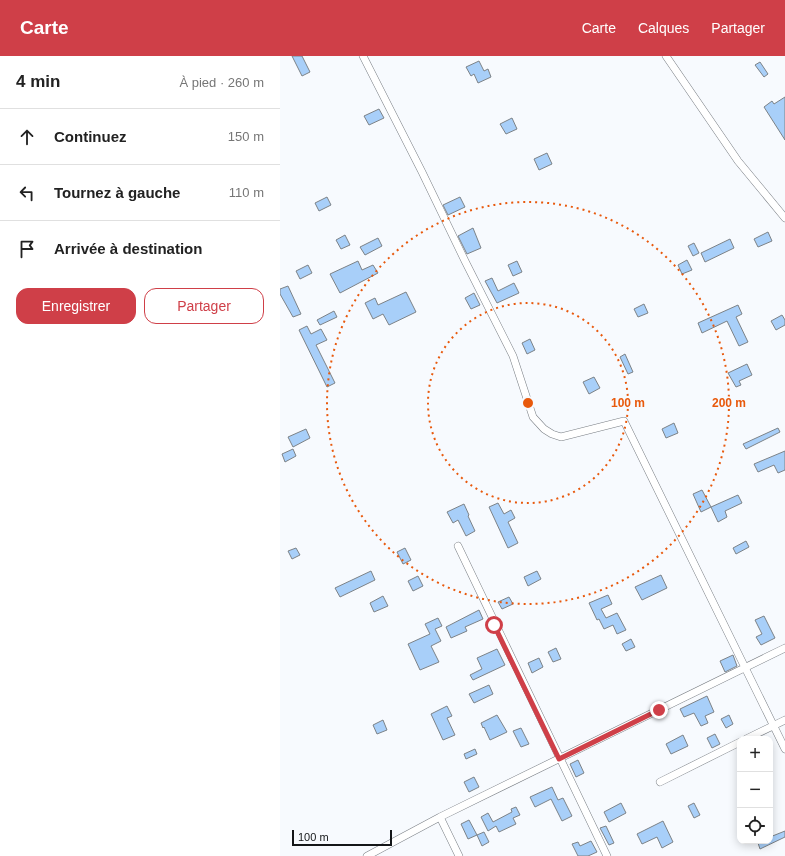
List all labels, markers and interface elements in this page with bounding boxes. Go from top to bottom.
text: Carte [20,17,69,38]
text: Carte [582,20,616,36]
text: Calques [638,20,689,36]
text: Partager [711,20,765,36]
text: 4 min [16,72,60,91]
text: À pied · 260 m [179,75,264,90]
icon: ahead [16,126,38,148]
text: Continuez [54,128,127,145]
text: 150 m [228,129,264,144]
icon: left [16,182,38,204]
text: Tournez à gauche [54,184,180,201]
text: 110 m [229,185,264,200]
icon: arrive [16,238,38,260]
text: Arrivée à destination [54,240,202,257]
button: Enregistrer [16,288,136,324]
button: Partager [144,288,264,324]
centre of rings [521,396,535,410]
text: 100 m [611,396,645,410]
text: 200 m [712,396,746,410]
route start [485,616,503,634]
route end [650,701,668,719]
map controls [737,736,773,844]
button: + [737,736,773,772]
button: − [737,772,773,808]
button: locate [737,808,773,844]
scale bar [292,828,392,847]
text: 100 m [298,831,329,843]

